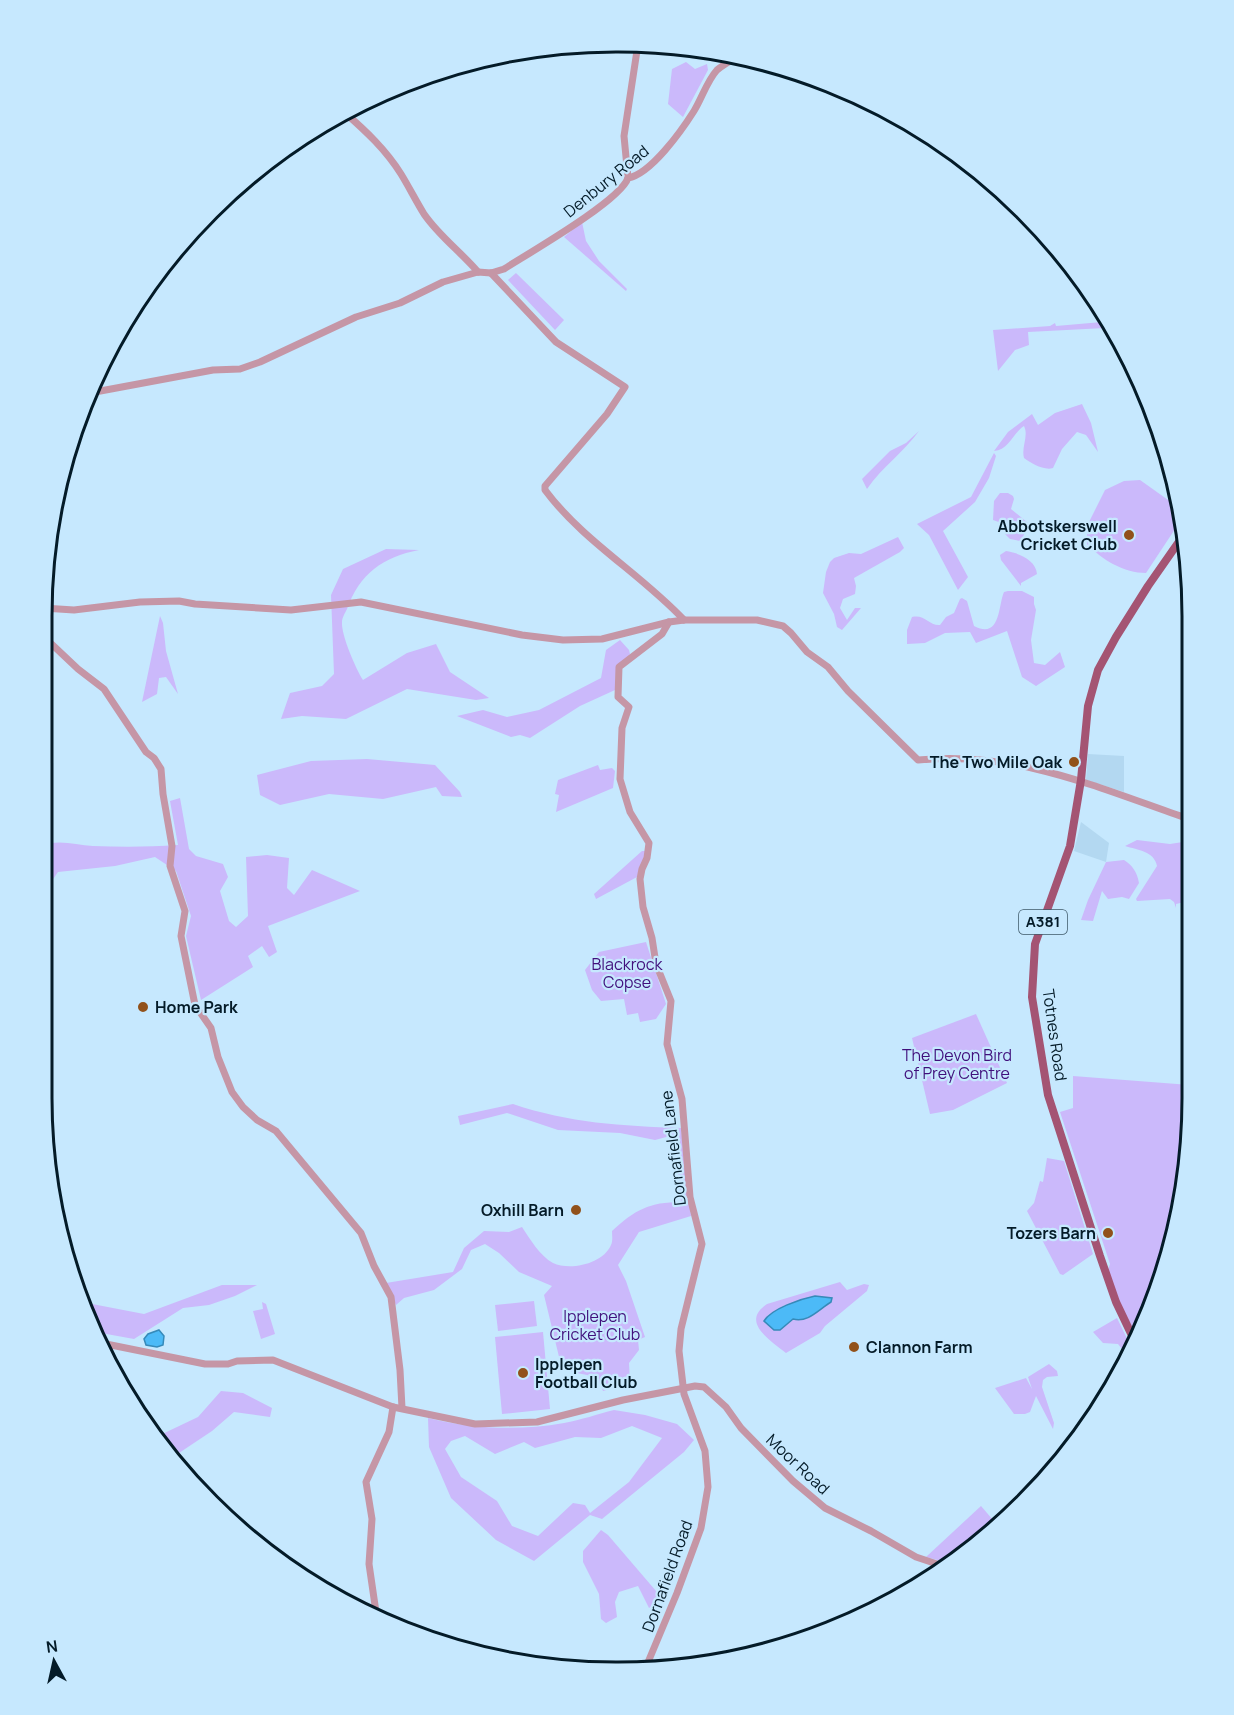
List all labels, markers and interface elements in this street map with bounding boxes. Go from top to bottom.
street label: Denbury Road [559,140,653,222]
place label: Abbotskerswell Cricket Club [997,515,1117,555]
marker: Abbotskerswell Cricket Club [1122,528,1136,542]
place label: The Two Mile Oak [930,751,1062,773]
marker: The Two Mile Oak [1067,755,1081,769]
road number: A381 [1019,910,1067,934]
park label: Blackrock Copse [591,953,664,993]
street label: Totnes Road [1038,988,1072,1082]
place label: Home Park [155,996,238,1018]
marker: Home Park [136,1000,150,1014]
park label: The Devon Bird of Prey Centre [902,1044,1012,1084]
street label: Dornafield Lane [655,1089,691,1207]
place label: Oxhill Barn [481,1199,564,1221]
marker: Oxhill Barn [569,1203,583,1217]
place label: Tozers Barn [1007,1222,1096,1244]
marker: Tozers Barn [1101,1226,1115,1240]
park label: Ipplepen Cricket Club [550,1305,640,1345]
place label: Clannon Farm [866,1336,973,1358]
marker: Clannon Farm [847,1340,861,1354]
place label: Ipplepen Football Club [535,1353,637,1393]
marker: Ipplepen Football Club [516,1366,530,1380]
street label: Moor Road [762,1429,834,1499]
street label: Dornafield Road [637,1517,697,1635]
north arrow [24,1631,84,1691]
text: N [45,1634,59,1658]

